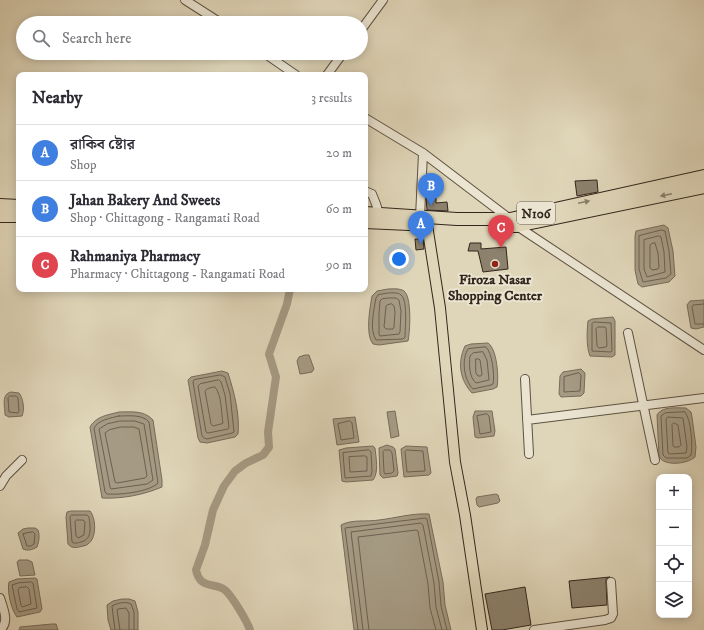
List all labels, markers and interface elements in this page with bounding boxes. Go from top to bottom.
search box [16,16,368,60]
icon: search [30,27,52,49]
text: Search here [62,29,131,48]
text: Nearby [32,87,82,109]
text: 3 results [311,90,352,106]
text: রাকিব ষ্টোর [70,135,135,154]
text: A [41,145,49,161]
text: 20 m [326,145,352,161]
text: Shop [70,157,96,173]
pin: B [418,173,444,206]
text: Jahan Bakery And Sweets [70,191,220,210]
one-way arrow [660,192,672,198]
one-way arrow [578,199,590,205]
text: B [41,201,49,217]
text: 60 m [326,201,352,217]
road number: N106 [517,202,555,224]
text: Shop · Chittagong - Rangamati Road [70,210,260,226]
pin: A [408,211,434,244]
pin: C [488,215,514,248]
text: Rahmaniya Pharmacy [70,247,200,266]
your location [389,249,409,269]
text: C [41,257,49,273]
text: 90 m [326,257,352,273]
marker: Firoza Nasar Shopping Center [490,259,500,269]
text: Pharmacy · Chittagong - Rangamati Road [70,266,285,282]
place label: Firoza Nasar Shopping Center [448,271,543,305]
map controls [656,474,692,618]
button: + [656,474,692,510]
button: − [656,510,692,546]
button: locate [656,546,692,582]
button: layers [656,582,692,618]

